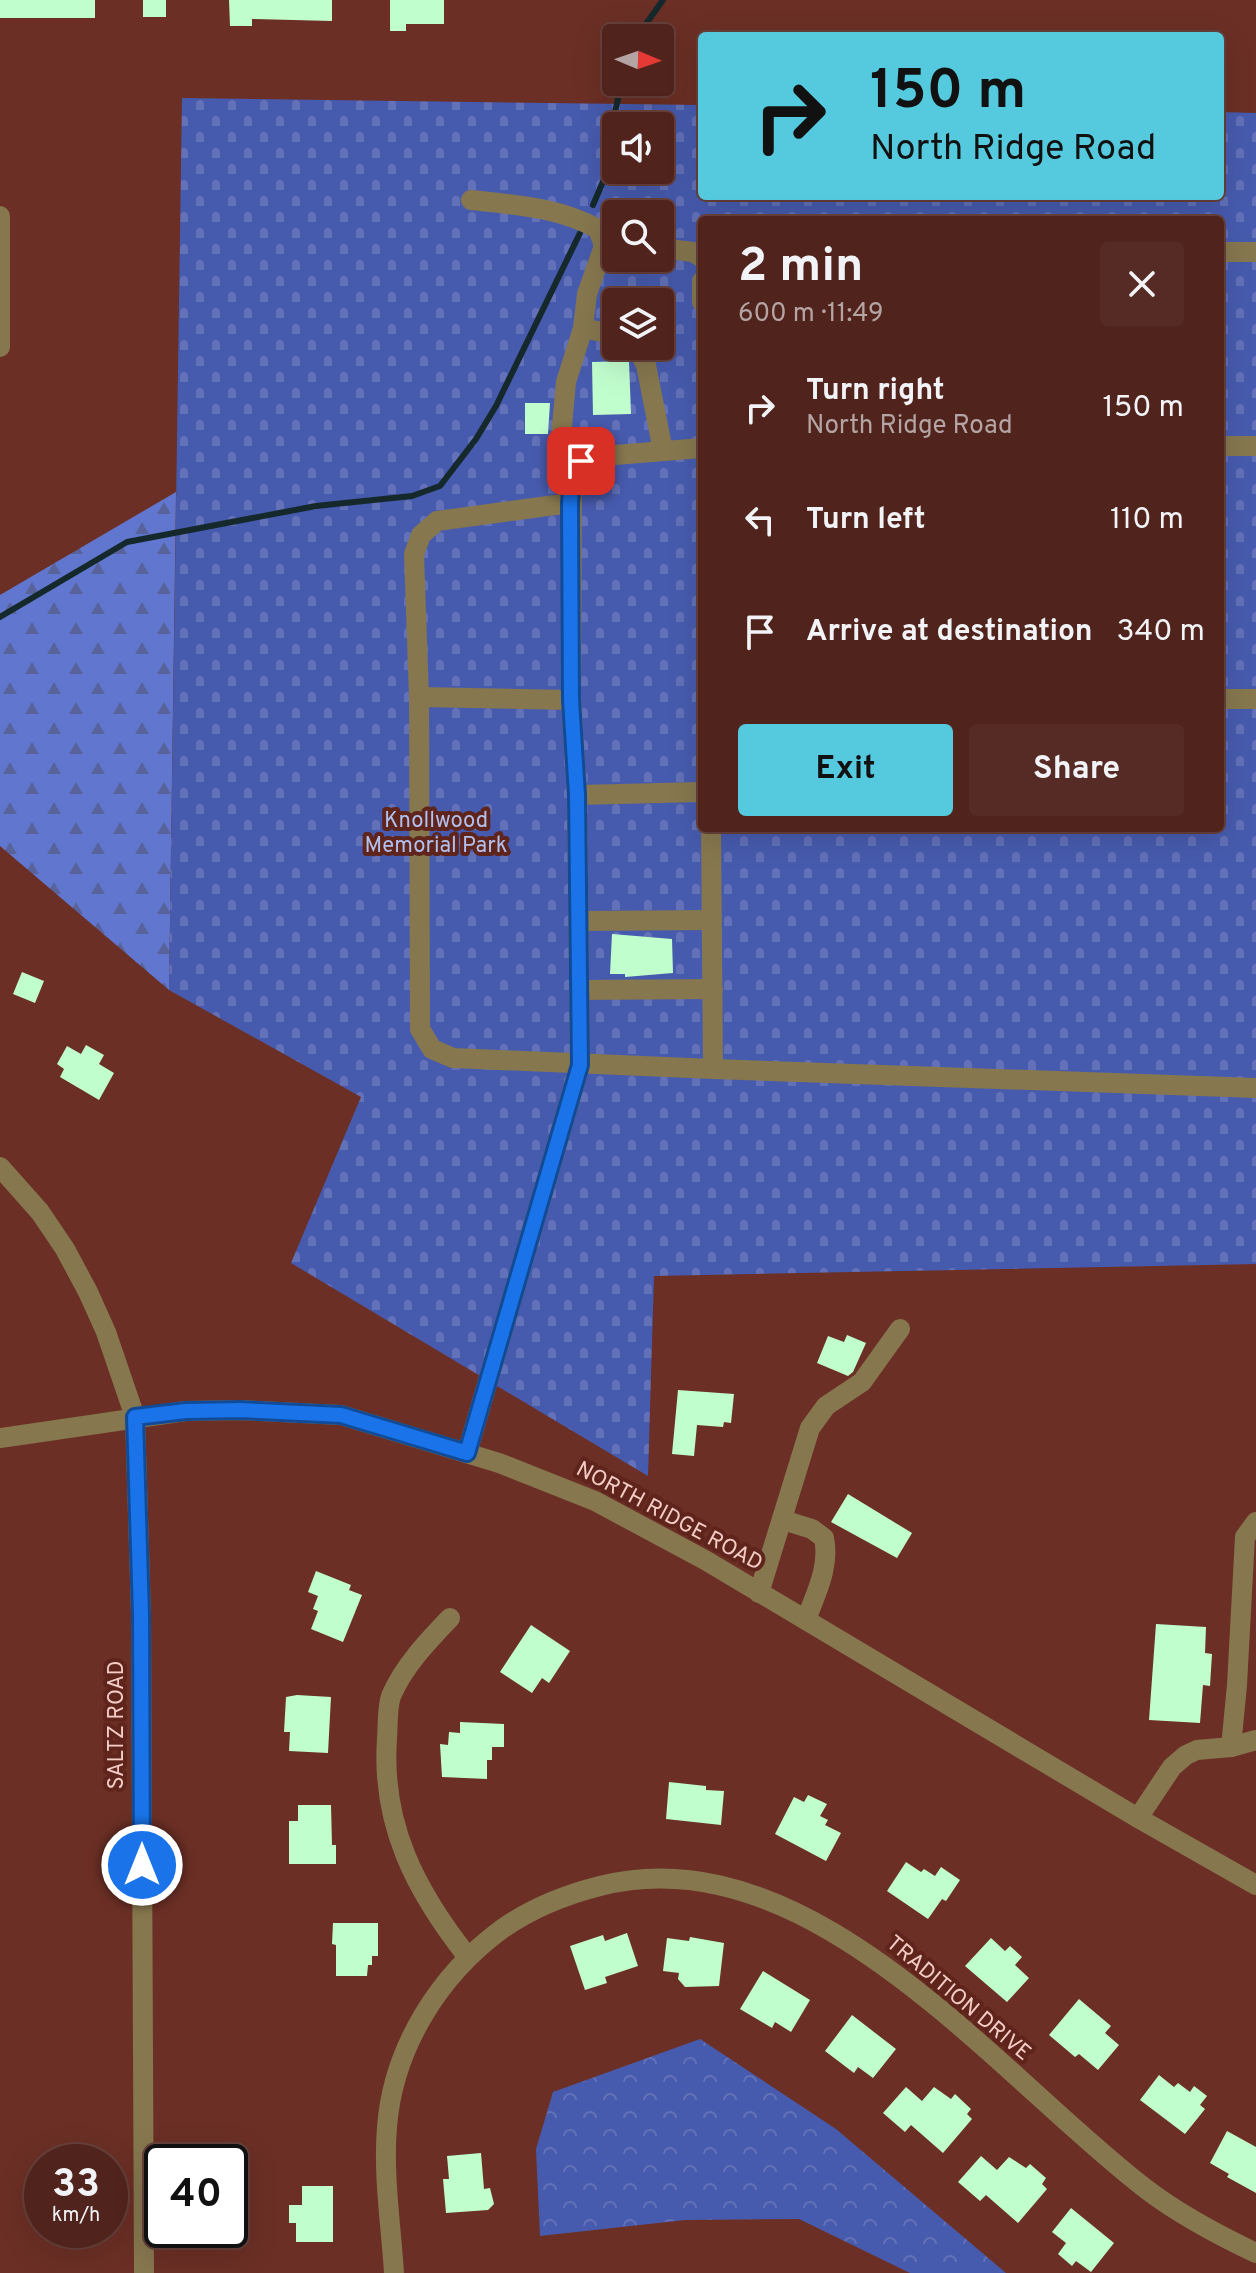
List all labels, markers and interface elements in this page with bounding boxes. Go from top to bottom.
north arrow [602,24,674,96]
map controls [602,24,674,360]
text: 150 m [870,58,1026,128]
icon: right [738,64,842,168]
button: sound [602,112,674,184]
text: North Ridge Road [870,127,1156,173]
button: search [602,200,674,272]
text: 2 min [738,238,863,298]
button: close [1100,242,1184,326]
button: layers [602,288,674,360]
text: 600 m · 11:49 [738,298,884,331]
text: Turn right [806,373,944,410]
icon: right [738,386,782,430]
text: 150 m [1103,390,1184,427]
text: North Ridge Road [806,410,1013,443]
pin [547,427,615,495]
icon: arrive [559,439,603,483]
icon: left [738,498,782,542]
text: Turn left [806,502,926,539]
text: 110 m [1110,502,1184,539]
icon: arrive [738,610,782,654]
text: Arrive at destination [806,614,1092,651]
text: 340 m [1116,614,1205,651]
button: Exit [738,724,953,816]
button: Share [969,724,1184,816]
park label: Knollwood Memorial Park [365,808,507,860]
street label: NORTH RIDGE ROAD [571,1456,767,1578]
street label: SALTZ ROAD [104,1660,131,1790]
position arrow [100,1823,184,1907]
street label: TRADITION DRIVE [880,1931,1036,2067]
speed limit sign: 40 [144,2144,248,2248]
text: 33 [52,2161,100,2211]
text: km/h [52,2203,100,2229]

